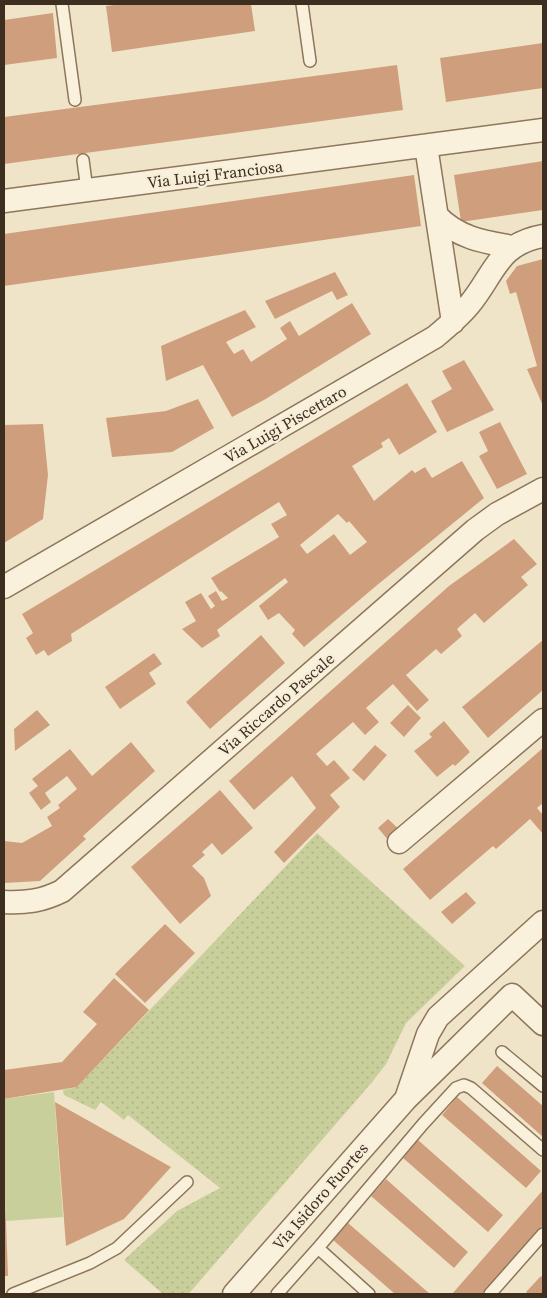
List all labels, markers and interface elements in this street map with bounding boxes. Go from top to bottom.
street label: Via Luigi Franciosa [146,155,285,193]
street label: Via Luigi Piscettaro [220,380,351,468]
street label: Via Riccardo Pascale [213,647,339,761]
street label: Via Isidoro Fuortes [267,1138,373,1254]

